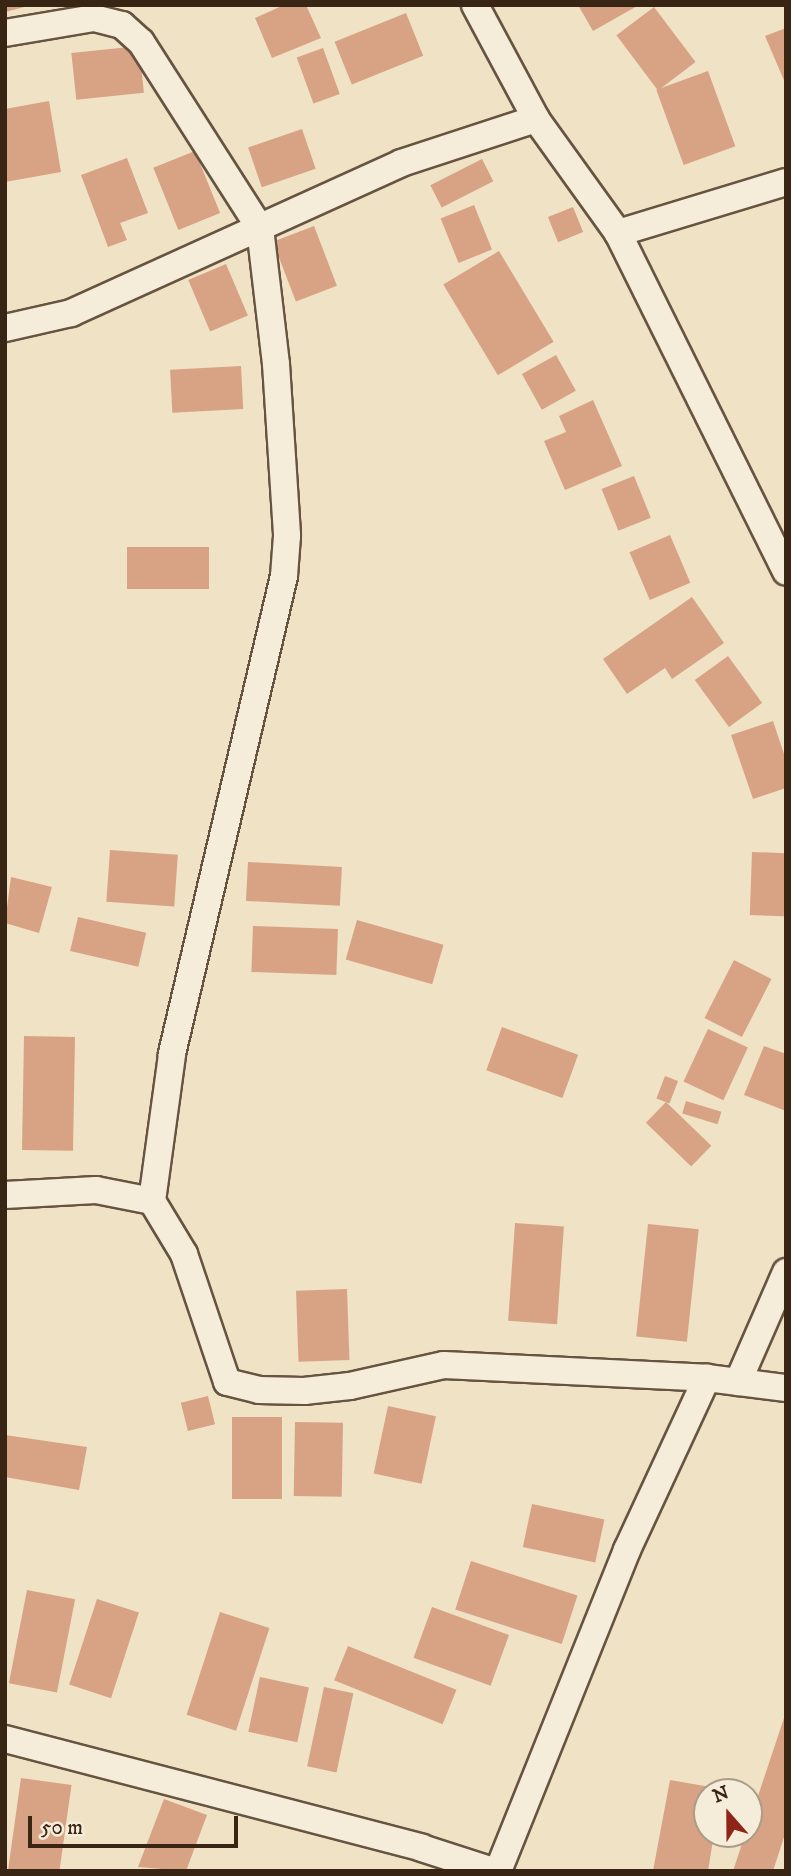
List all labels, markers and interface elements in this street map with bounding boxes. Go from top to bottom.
north arrow [693,1778,763,1848]
text: N [710,1781,732,1808]
scale bar [32,1802,242,1846]
text: 50 m [41,1815,83,1841]

